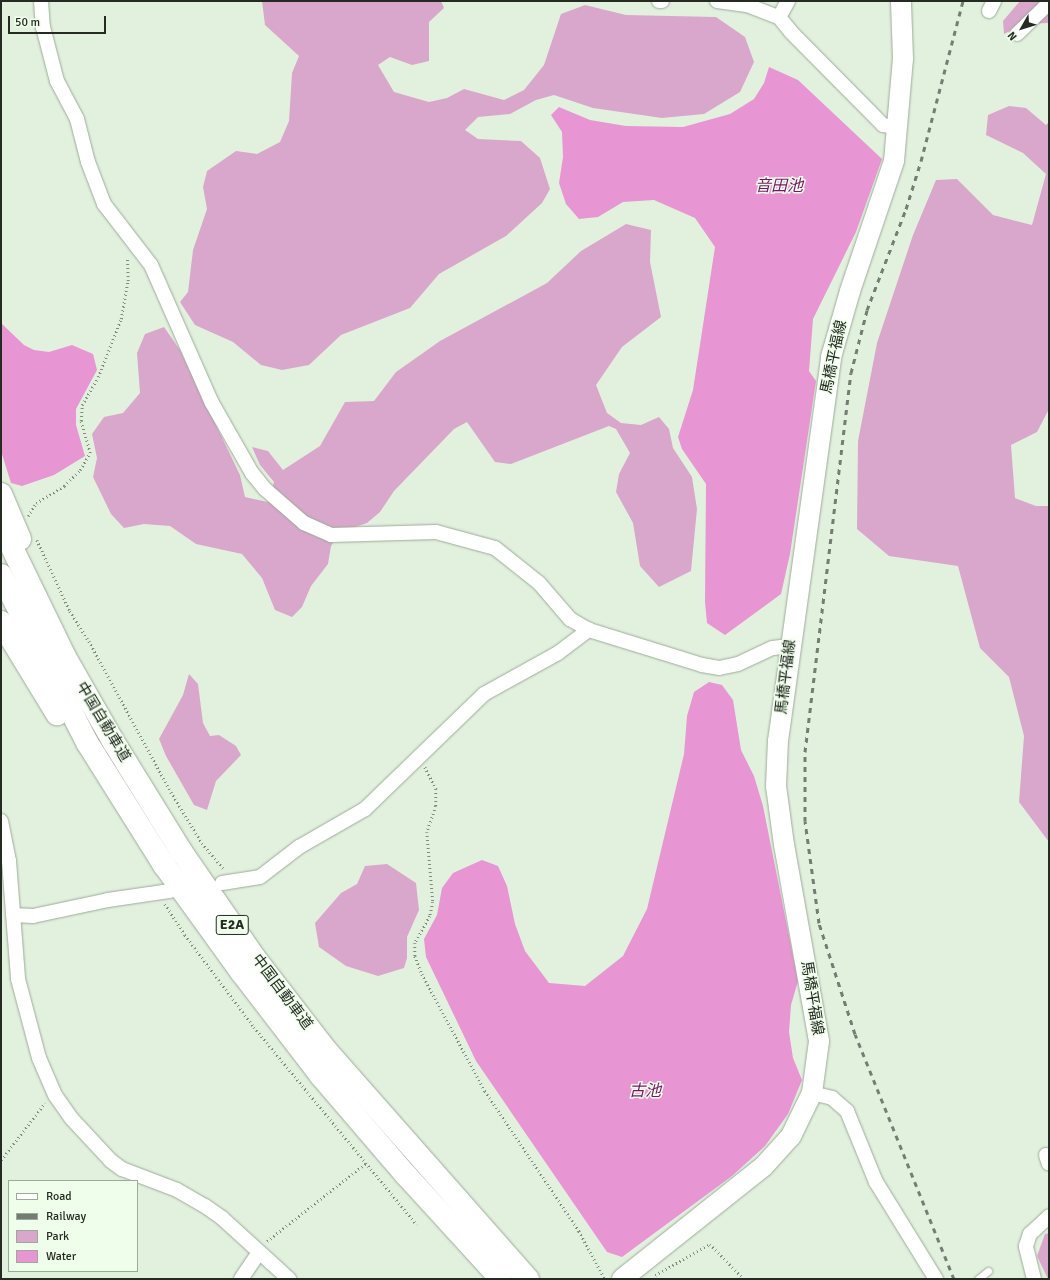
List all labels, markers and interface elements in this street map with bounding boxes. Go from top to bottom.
scale bar [10,8,108,34]
north arrow [1002,8,1042,48]
text: 50 m [15,15,40,30]
text: N [1005,29,1020,43]
water label: 音田池 [755,176,803,196]
street label: 馬橋平福線 [817,318,851,396]
street label: 馬橋平福線 [772,639,800,715]
street label: 中国自動車道 [72,679,134,765]
road number: E2A [215,913,249,937]
street label: 中国自動車道 [248,951,316,1033]
street label: 馬橋平福線 [797,960,827,1036]
water label: 古池 [629,1081,661,1101]
legend [8,1180,138,1272]
text: Road [46,1189,72,1204]
text: Railway [46,1209,86,1224]
text: Park [46,1229,69,1244]
text: Water [46,1249,76,1264]

